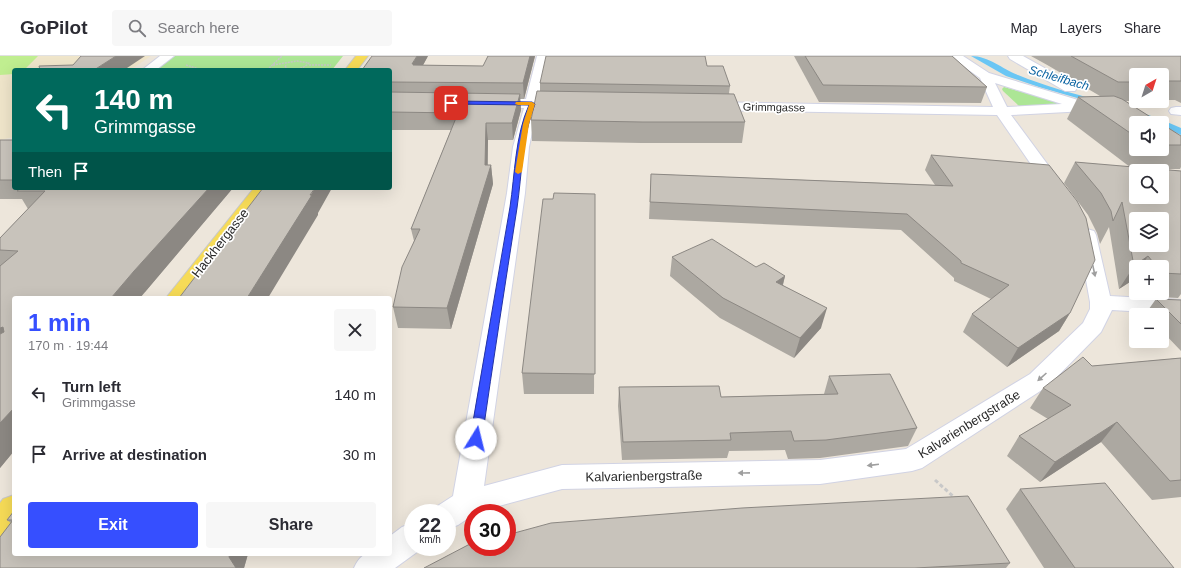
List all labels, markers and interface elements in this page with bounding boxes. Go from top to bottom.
search box [112,10,392,46]
text: GoPilot [20,17,88,38]
icon: search [126,17,148,39]
text: Search here [158,19,239,36]
text: Map [1010,20,1038,36]
text: Layers [1060,20,1102,36]
text: Share [1124,20,1161,36]
water label: Schleifbach [1027,63,1091,93]
north arrow [1129,68,1169,108]
map controls [1129,68,1169,348]
icon: left [28,84,80,136]
text: 140 m [94,84,173,115]
pin [434,86,468,120]
icon: arrive [440,92,462,114]
street label: Grimmgasse [743,100,805,114]
button: sound [1129,116,1169,156]
text: Grimmgasse [94,117,196,137]
icon: arrive [70,160,92,182]
text: Then [28,163,62,180]
button: search [1129,164,1169,204]
street label: Hackhergasse [189,206,251,280]
button: layers [1129,212,1169,252]
button: + [1129,260,1169,300]
one-way arrow [1091,265,1097,277]
button: − [1129,308,1169,348]
text: 1 min [28,309,91,336]
button: close [334,309,376,351]
text: 170 m · 19:44 [28,338,108,353]
one-way arrow [1037,372,1047,382]
text: Turn left [62,378,121,395]
icon: left [28,383,50,405]
text: 140 m [334,386,376,403]
street label: Kalvarienbergstraße [915,387,1023,461]
text: Grimmgasse [62,395,136,410]
position arrow [455,418,497,460]
icon: arrive [28,443,50,465]
text: Arrive at destination [62,446,207,463]
text: 30 m [343,446,376,463]
one-way arrow [867,462,879,468]
street label: Kalvarienbergstraße [585,467,703,485]
one-way arrow [737,470,750,476]
button: Exit [28,502,198,548]
button: Share [206,502,376,548]
speed limit sign: 30 [464,504,516,556]
text: 22 [419,514,441,536]
text: km/h [419,534,441,545]

